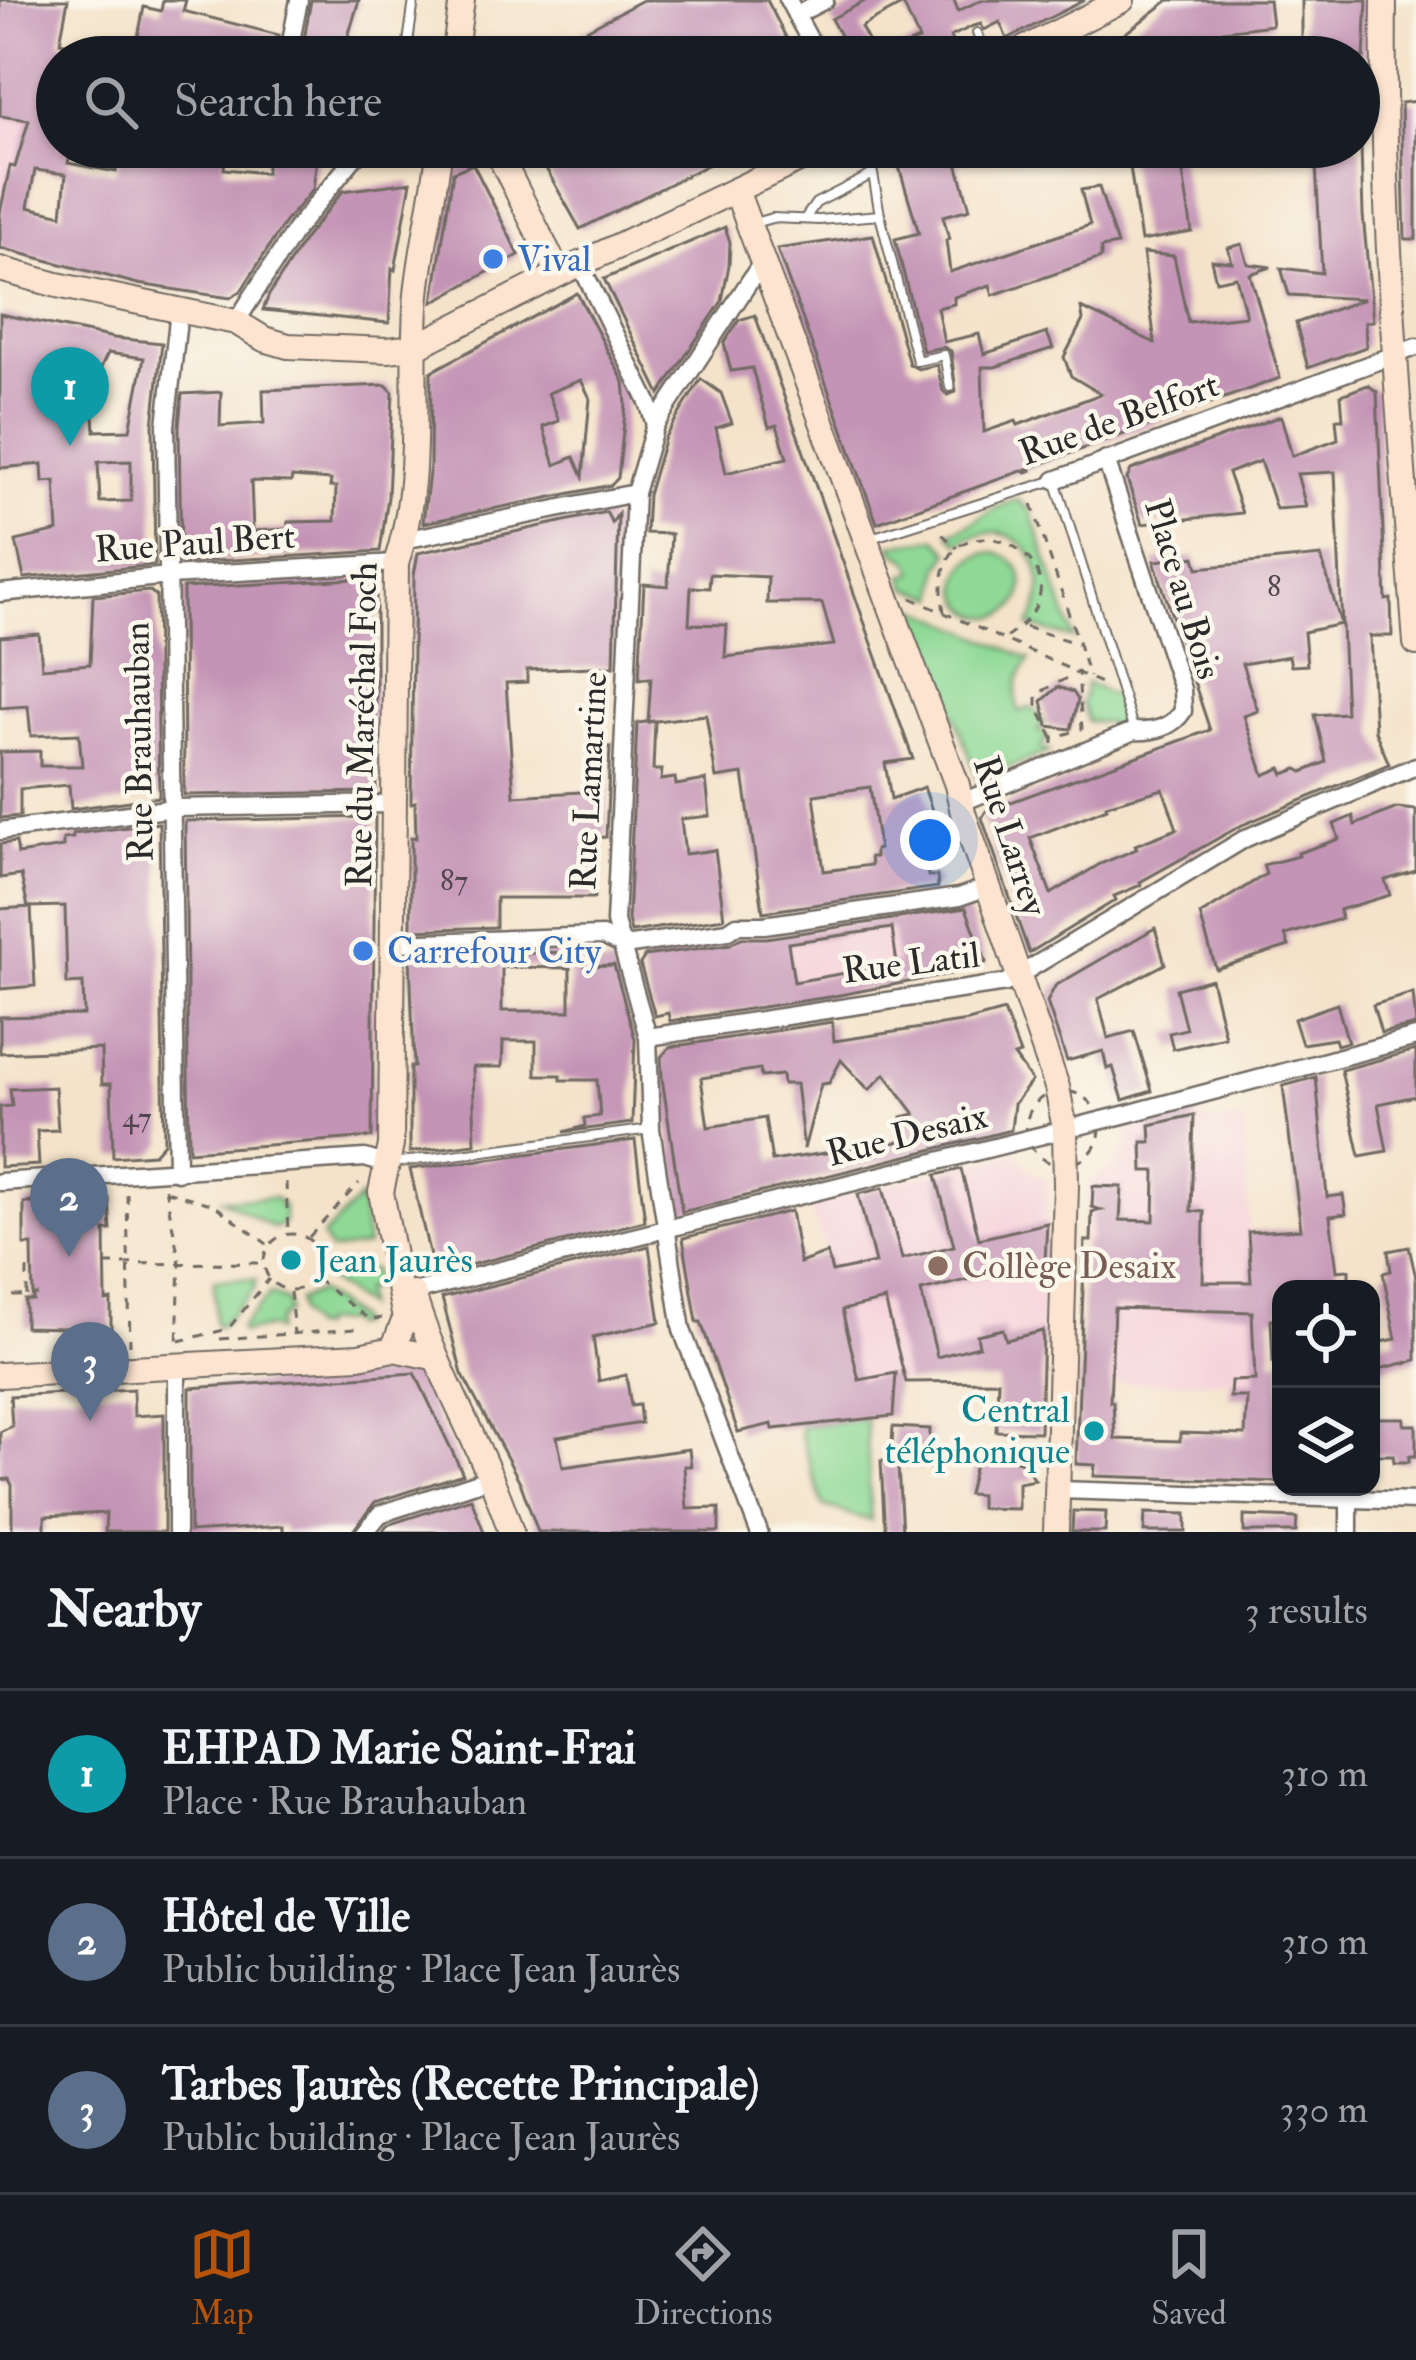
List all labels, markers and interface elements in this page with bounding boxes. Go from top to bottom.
search box [36,36,1380,168]
icon: search [78,69,144,135]
text: Search here [174,74,382,130]
place label: Vival [517,237,591,282]
marker: Vival [480,246,506,272]
pin: 1 [31,347,109,446]
street label: Rue de Belfort [1013,362,1225,476]
street label: Place au Bois [1134,493,1232,685]
street label: Rue Paul Bert [93,514,297,572]
street label: Rue du Maréchal Foch [337,562,387,888]
house number: 8 [1267,568,1281,605]
street label: Rue Brauhauban [114,622,164,862]
street label: Rue Lamartine [561,671,617,891]
street label: Rue Larrey [963,751,1057,923]
your location [900,810,960,870]
house number: 87 [440,862,468,899]
place label: Carrefour City [387,929,602,974]
street label: Rue Latil [840,932,982,994]
marker: Carrefour City [350,938,376,964]
street label: Rue Desaix [822,1093,992,1177]
house number: 47 [122,1099,152,1136]
pin: 2 [30,1158,108,1257]
place label: Jean Jaurès [314,1238,473,1283]
place label: Collège Desaix [962,1244,1176,1289]
marker: Jean Jaurès [278,1247,304,1273]
marker: Collège Desaix [925,1253,951,1279]
map controls [1272,1280,1380,1496]
button: locate [1272,1280,1380,1388]
pin: 3 [51,1322,129,1421]
place label: Central téléphonique [885,1388,1070,1474]
button: layers [1272,1388,1380,1496]
marker: Central téléphonique [1081,1418,1107,1444]
text: Nearby [48,1578,201,1642]
text: 3 results [1245,1586,1368,1635]
text: EHPAD Marie Saint-Frai [162,1721,636,1777]
text: 1 [80,1749,94,1798]
text: 310 m [1281,1749,1368,1798]
text: Place · Rue Brauhauban [162,1777,527,1826]
text: Hôtel de Ville [162,1889,410,1945]
text: 2 [77,1917,97,1966]
text: 310 m [1281,1917,1368,1966]
text: Public building · Place Jean Jaurès [162,1945,680,1994]
text: Tarbes Jaurès (Recette Principale) [162,2057,760,2113]
text: 3 [80,2085,94,2134]
text: 330 m [1280,2085,1368,2134]
text: Public building · Place Jean Jaurès [162,2113,680,2162]
tab: Map [189,2221,255,2334]
tab: Directions [634,2221,773,2334]
tab: Saved [1151,2221,1227,2334]

